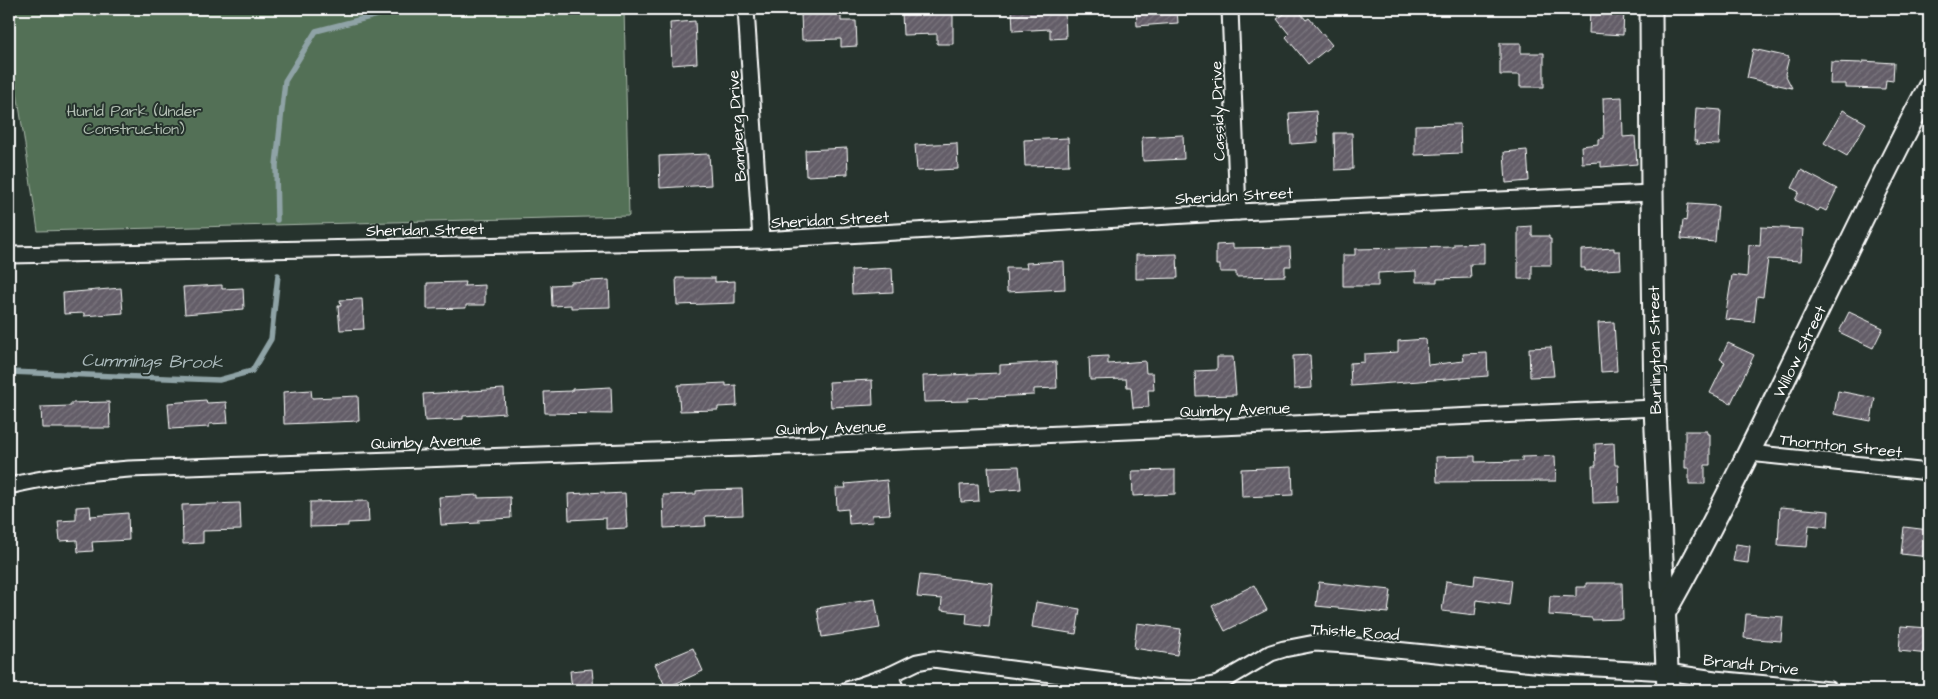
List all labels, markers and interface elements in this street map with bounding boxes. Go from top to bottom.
street label: Cassidy Drive [1205,60,1232,161]
street label: Bamberg Drive [722,69,753,182]
park label: Hurld Park (Under Construction) [67,100,201,140]
street label: Sheridan Street [1174,182,1294,210]
street label: Sheridan Street [770,206,890,234]
street label: Sheridan Street [366,218,485,242]
street label: Burlington Street [1643,285,1668,415]
street label: Willow Street [1768,301,1832,401]
water label: Cummings Brook [81,348,224,376]
street label: Quimby Avenue [1179,397,1291,424]
street label: Quimby Avenue [775,415,887,442]
street label: Quimby Avenue [370,429,482,456]
street label: Thornton Street [1779,429,1904,463]
street label: Thistle Road [1310,618,1400,646]
street label: Brandt Drive [1702,649,1800,681]

